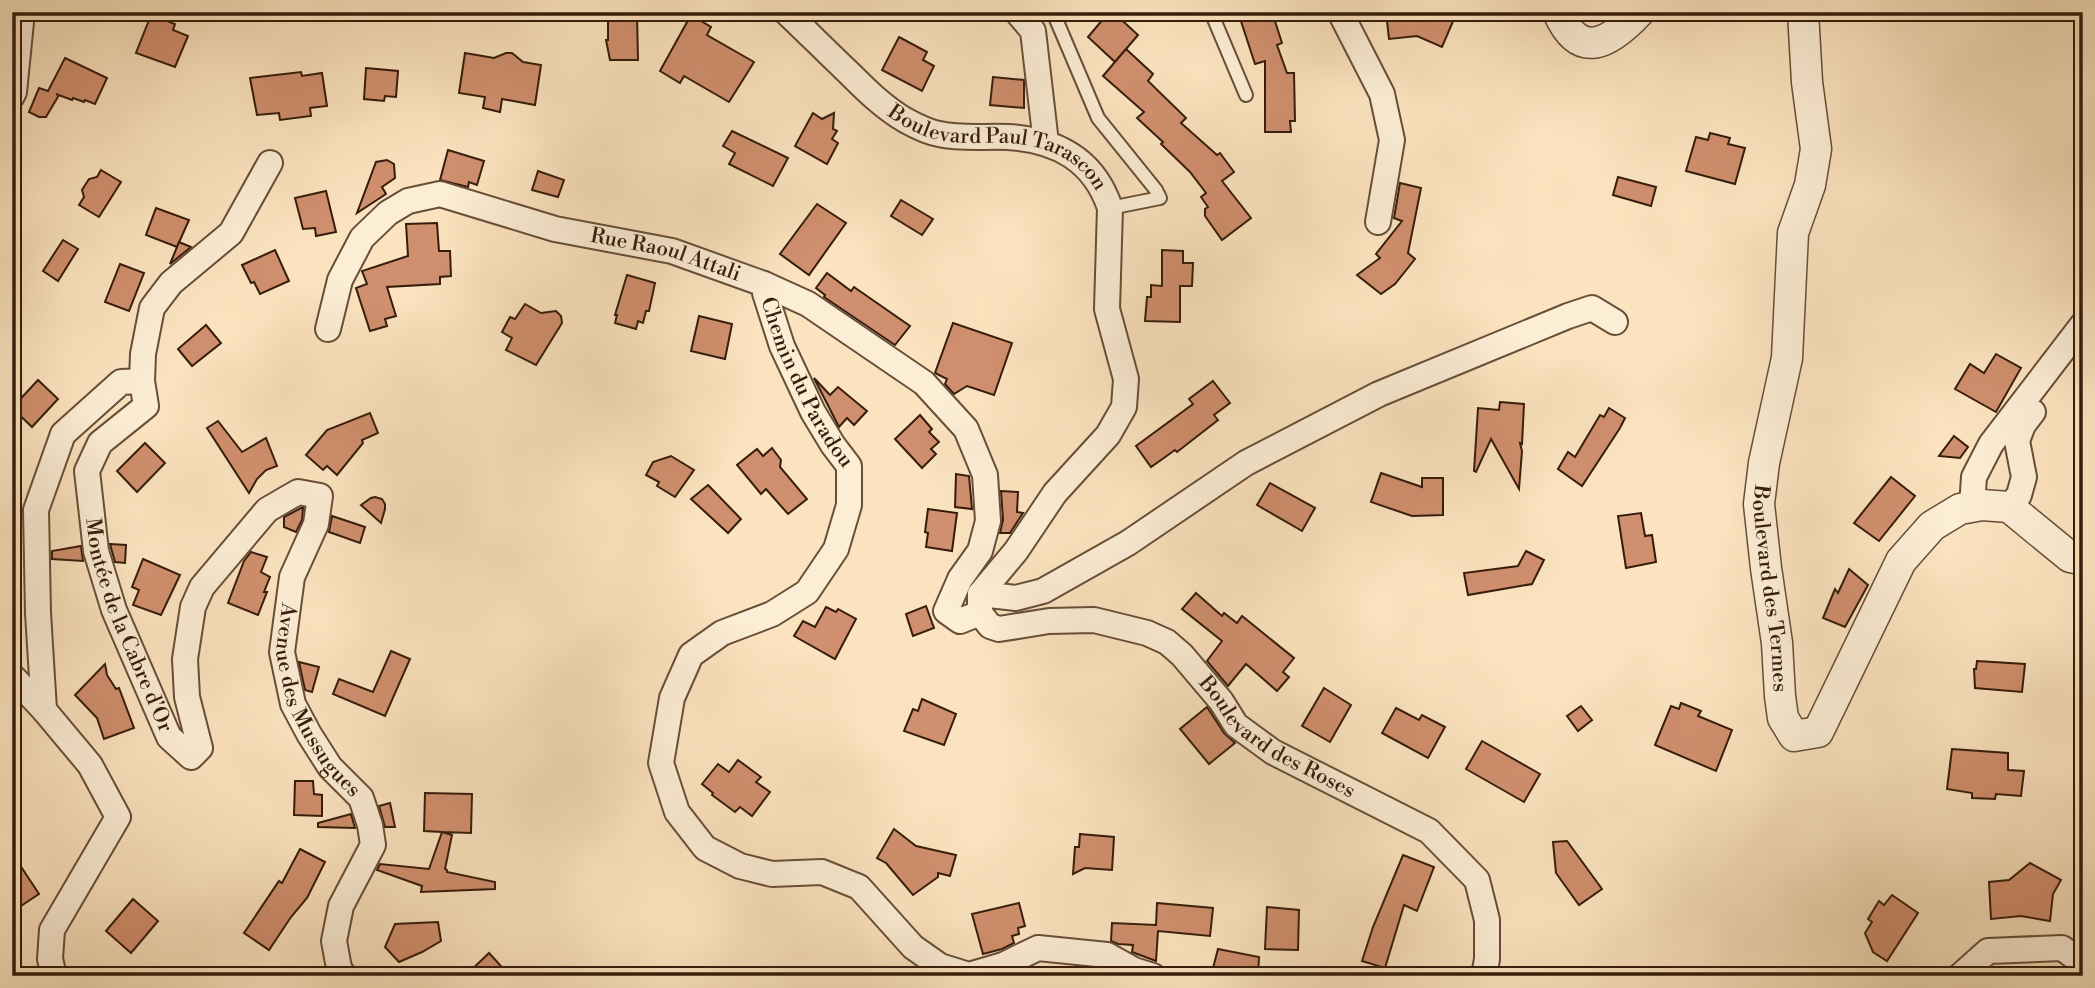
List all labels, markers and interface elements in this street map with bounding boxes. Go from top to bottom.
street label: Boulevard Paul Tarascon [882,99,1113,196]
street label: Rue Raoul Attali [588,223,744,288]
street label: Chemin du Paradou [754,294,859,473]
street label: Boulevard des Termes [1746,482,1793,693]
street label: Montée de la Cabre d'Or [79,517,178,736]
street label: Avenue des Mussugues [269,600,366,803]
street label: Boulevard des Roses [1192,670,1359,804]

